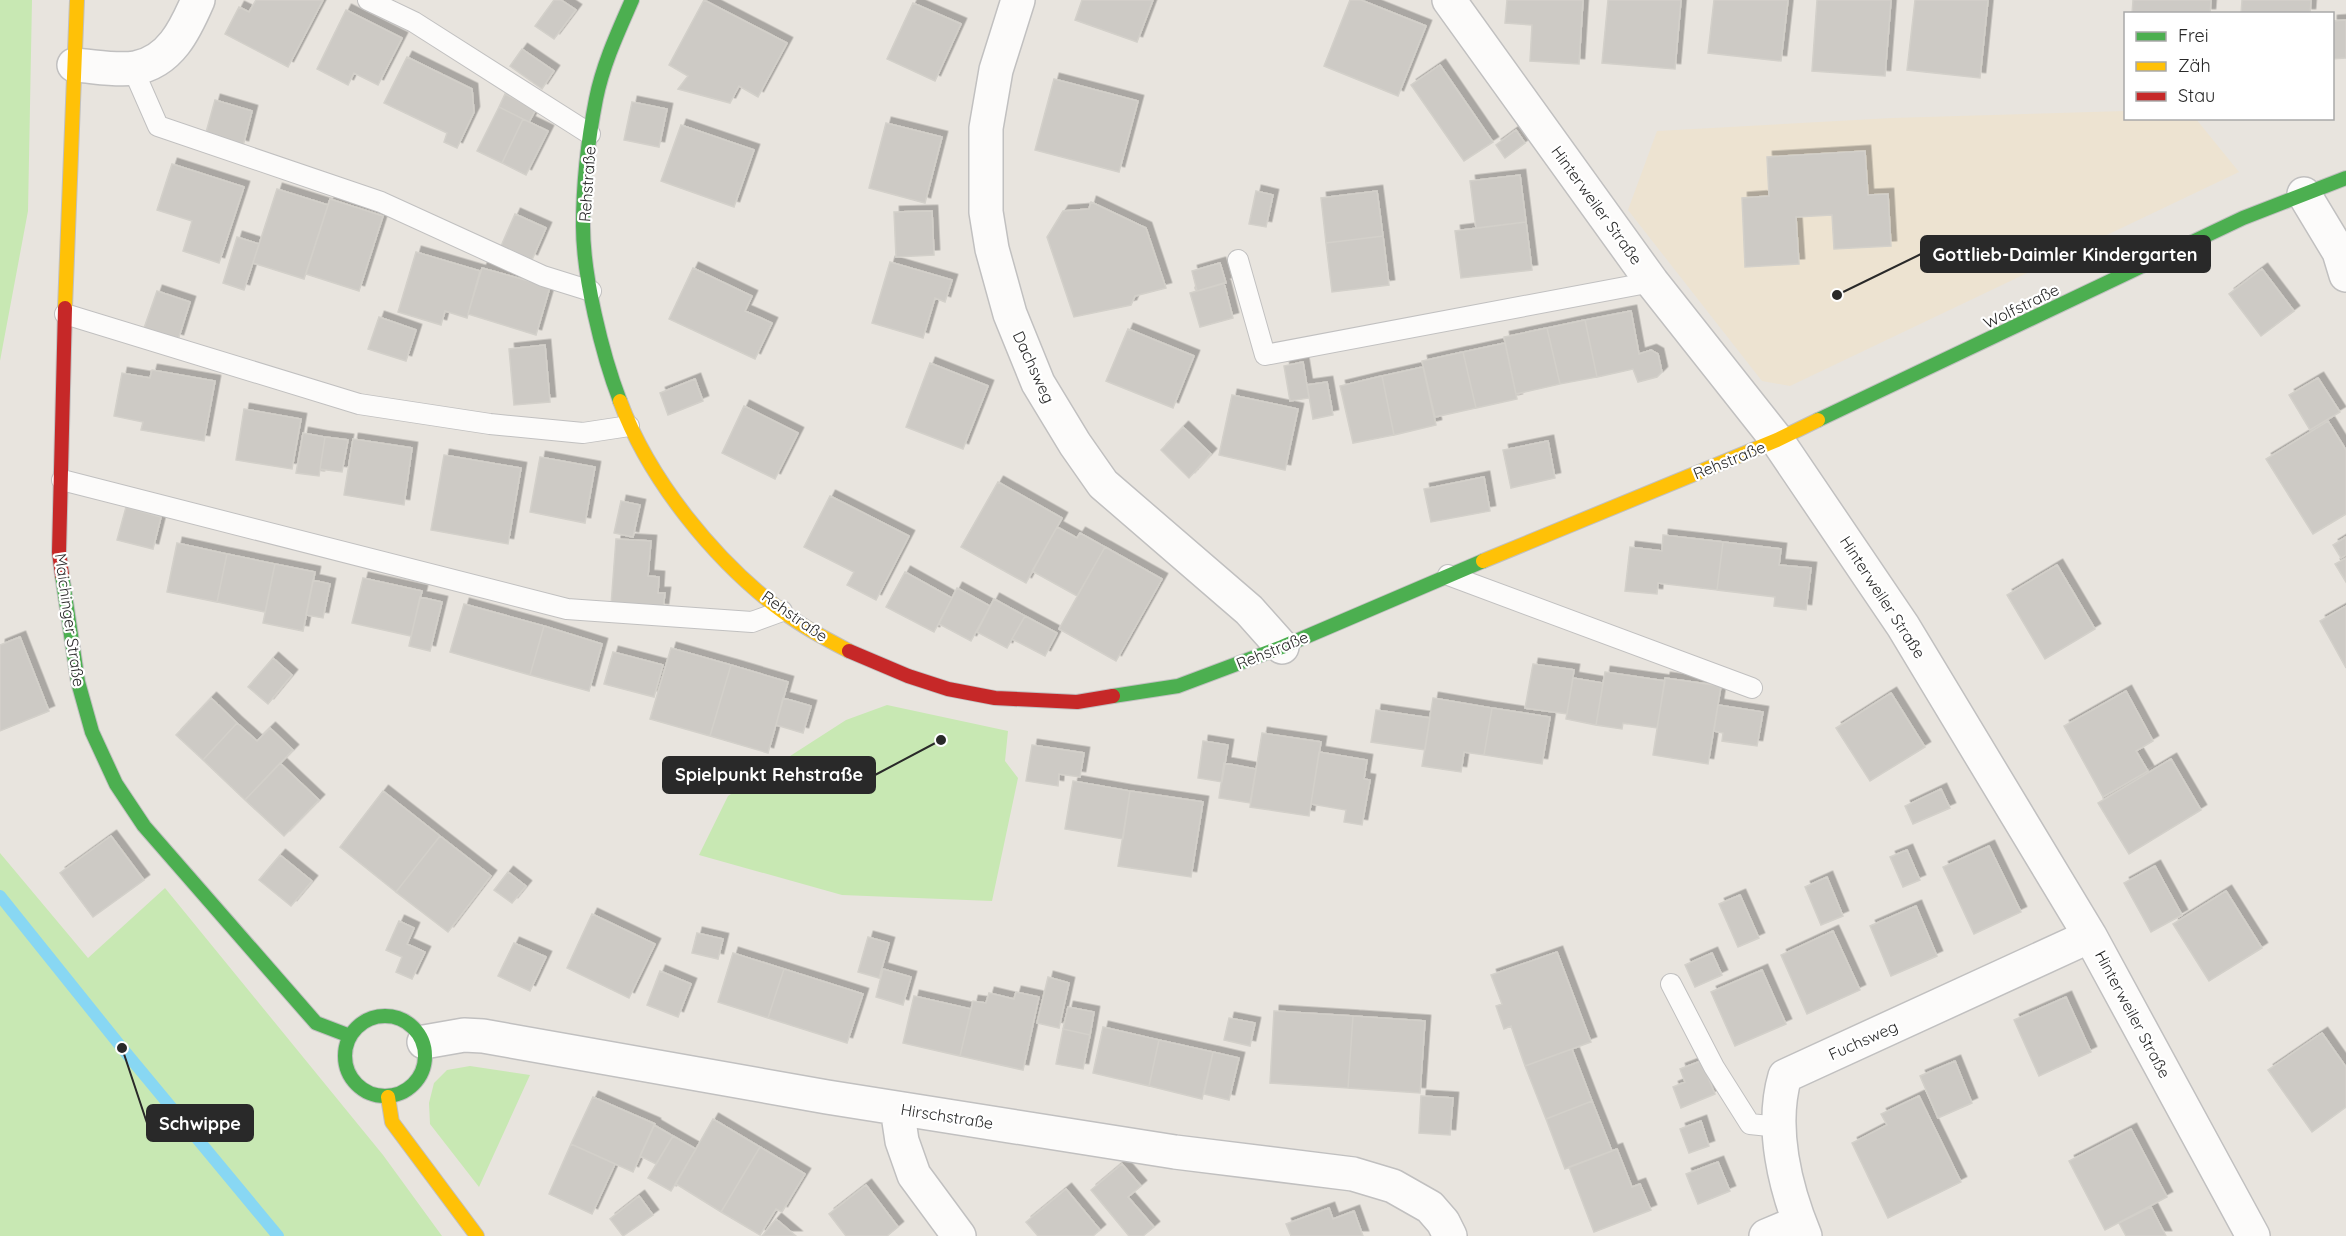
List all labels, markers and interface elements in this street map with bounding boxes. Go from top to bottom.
legend [2124,12,2334,120]
text: Frei [2178,24,2209,47]
text: Zäh [2178,54,2211,77]
text: Stau [2178,84,2215,107]
street label: Hinterweiler Straße [1547,142,1647,268]
street label: Rehstraße [574,145,600,223]
callout: Gottlieb-Daimler Kindergarten [1921,236,2210,272]
text: Gottlieb-Daimler Kindergarten [1932,243,2198,266]
street label: Wolfstraße [1980,279,2062,333]
street label: Dachsweg [1009,328,1059,406]
street label: Rehstraße [1690,436,1768,484]
street label: Hinterweiler Straße [1836,532,1930,662]
street label: Maichinger Straße [51,552,89,688]
street label: Rehstraße [758,586,832,646]
street label: Rehstraße [1233,626,1311,674]
callout: Spielpunkt Rehstraße [663,757,875,793]
text: Spielpunkt Rehstraße [675,763,863,786]
street label: Hinterweiler Straße [2091,947,2175,1081]
street label: Fuchsweg [1825,1016,1901,1064]
street label: Hirschstraße [899,1099,995,1133]
callout: Schwippe [147,1105,253,1141]
text: Schwippe [159,1112,241,1135]

